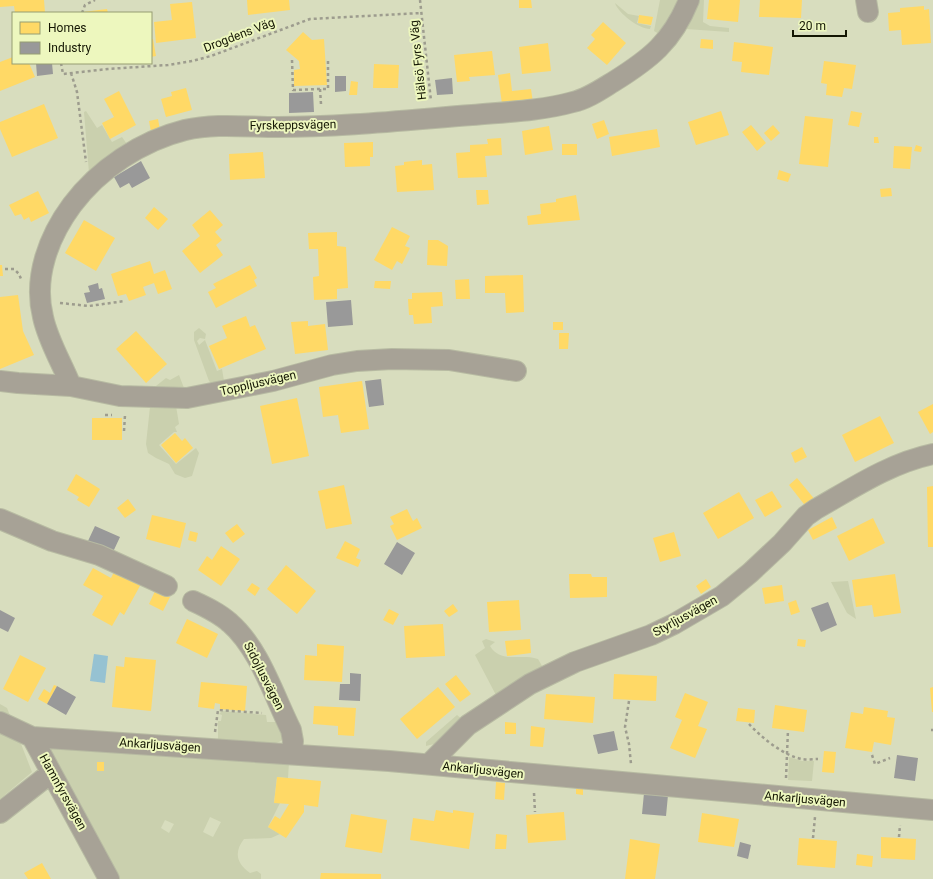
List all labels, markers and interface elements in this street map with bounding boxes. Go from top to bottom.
legend [12,12,152,64]
scale bar [793,12,846,38]
street label: Drogdens Väg [201,15,277,55]
street label: Hälsö Fyrs Väg [407,19,429,101]
text: 20 m [799,19,826,33]
text: Homes [48,21,86,35]
text: Industry [48,41,92,55]
street label: Fyrskeppsvägen [250,117,336,133]
street label: Toppljusvägen [219,367,297,399]
street label: Styrljusvägen [650,593,720,639]
street label: Sidojlusvägen [241,640,287,712]
street label: Ankarljusvägen [119,735,201,755]
street label: Hamnfyrsvägen [36,752,90,832]
street label: Ankarljusvägen [442,759,524,781]
street label: Ankarljusvägen [764,788,846,810]

